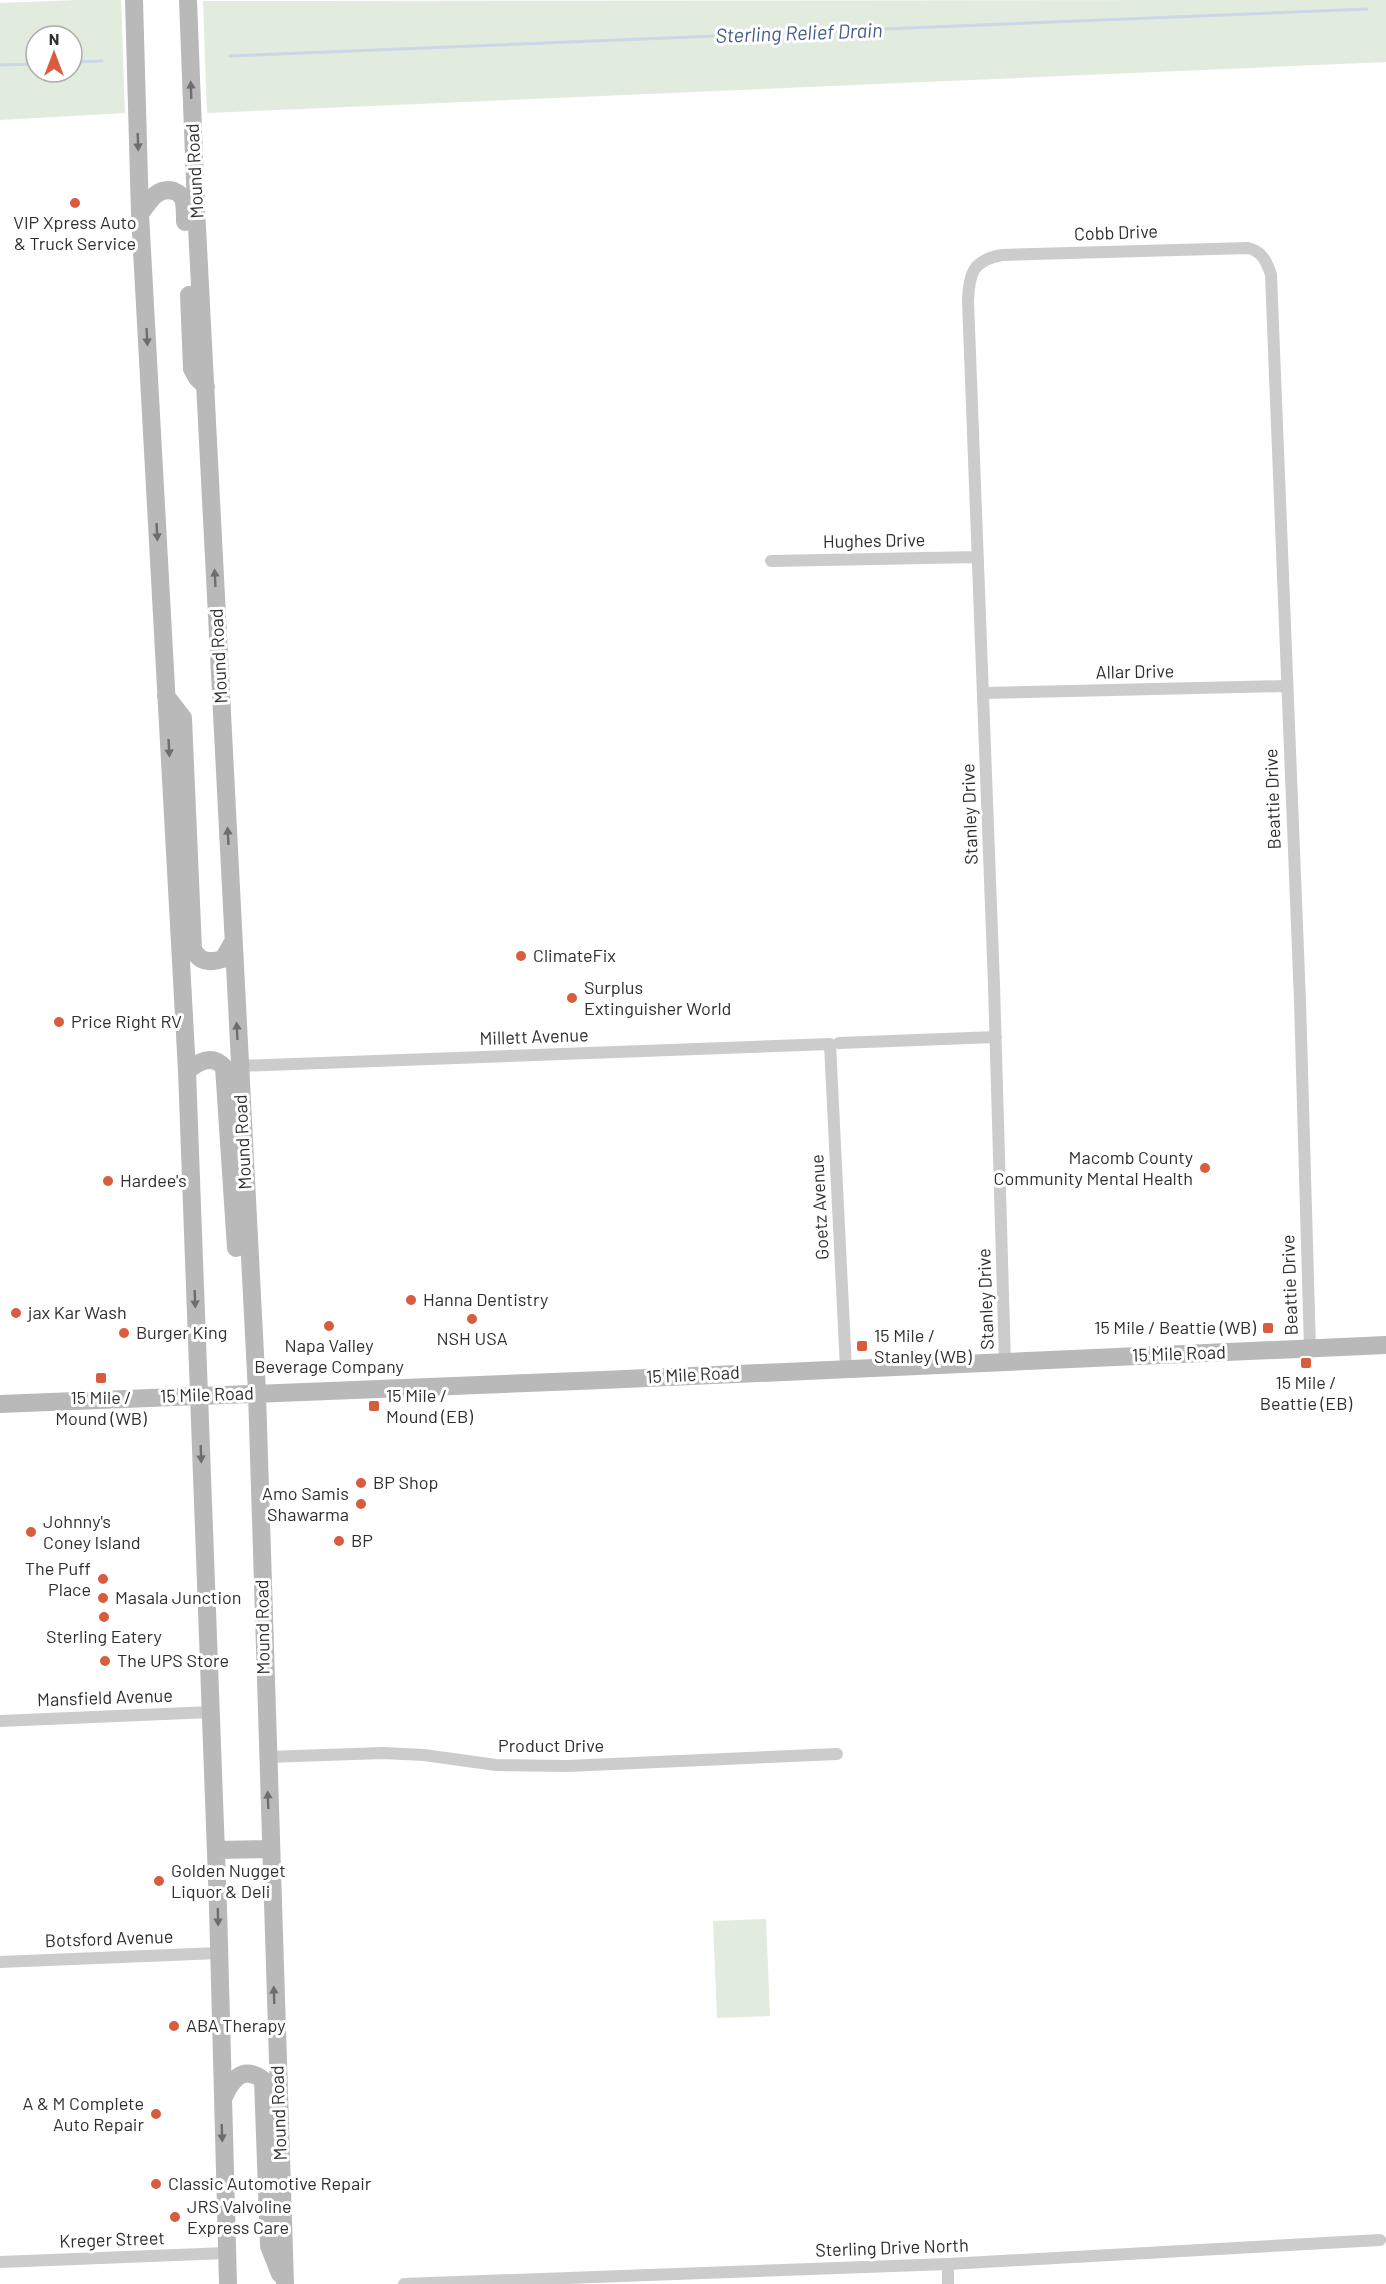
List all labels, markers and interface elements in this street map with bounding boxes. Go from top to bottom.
water label: Sterling Relief Drain [715,17,883,47]
north arrow [24,24,84,84]
text: N [49,29,59,48]
one-way arrow [186,80,196,99]
street label: Mound Road [181,123,207,219]
one-way arrow [133,133,142,152]
marker: VIP Xpress Auto & Truck Service [68,196,82,210]
place label: VIP Xpress Auto & Truck Service [13,211,137,254]
street label: Cobb Drive [1074,220,1158,244]
one-way arrow [142,328,151,347]
one-way arrow [153,522,162,541]
street label: Hughes Drive [823,528,925,552]
one-way arrow [211,569,220,588]
street label: Mound Road [205,608,231,704]
street label: Allar Drive [1095,659,1175,683]
one-way arrow [165,738,174,757]
street label: Beattie Drive [1259,748,1285,850]
street label: Stanley Drive [956,763,982,865]
one-way arrow [223,826,233,845]
place label: ClimateFix [533,944,616,966]
marker: ClimateFix [514,949,528,963]
place label: Surplus Extinguisher World [584,976,731,1019]
marker: Surplus Extinguisher World [565,991,579,1005]
place label: Price Right RV [71,1010,182,1032]
marker: Price Right RV [52,1015,66,1029]
one-way arrow [233,1021,242,1040]
street label: Millett Avenue [479,1023,589,1049]
street label: Mound Road [229,1094,255,1190]
place label: Macomb County Community Mental Health [994,1146,1193,1189]
street label: Goetz Avenue [805,1154,833,1260]
marker: Macomb County Community Mental Health [1198,1161,1212,1175]
place label: Hardee's [120,1169,187,1191]
marker: Hardee's [101,1174,115,1188]
street label: Beattie Drive [1276,1234,1302,1336]
street label: Stanley Drive [972,1248,998,1350]
place label: Hanna Dentistry [423,1288,548,1310]
one-way arrow [190,1290,199,1309]
marker: Hanna Dentistry [404,1293,418,1307]
place label: jax Kar Wash [27,1301,127,1323]
marker: jax Kar Wash [9,1306,23,1320]
marker: NSH USA [465,1312,479,1326]
place label: 15 Mile / Beattie (WB) [1094,1316,1256,1338]
marker: Napa Valley Beverage Company [322,1319,336,1333]
place label: Burger King [136,1321,227,1343]
marker: 15 Mile / Beattie (WB) [1261,1321,1275,1335]
place label: 15 Mile / Stanley (WB) [874,1324,972,1367]
marker: Burger King [117,1326,131,1340]
place label: NSH USA [436,1327,508,1349]
place label: Napa Valley Beverage Company [254,1334,404,1377]
marker: 15 Mile / Stanley (WB) [855,1339,869,1353]
street label: 15 Mile Road [1132,1340,1226,1366]
marker: 15 Mile / Beattie (EB) [1299,1356,1313,1370]
street label: 15 Mile Road [646,1361,740,1387]
marker: 15 Mile / Mound (WB) [94,1371,108,1385]
place label: 15 Mile / Beattie (EB) [1260,1371,1352,1414]
street label: 15 Mile Road [160,1381,254,1407]
place label: 15 Mile / Mound (EB) [386,1384,473,1427]
place label: 15 Mile / Mound (WB) [55,1386,147,1429]
marker: 15 Mile / Mound (EB) [367,1399,381,1413]
one-way arrow [197,1444,206,1463]
place label: BP Shop [373,1471,438,1493]
marker: BP Shop [354,1476,368,1490]
place label: Amo Samis Shawarma [262,1482,349,1525]
marker: Amo Samis Shawarma [354,1497,368,1511]
place label: Johnny's Coney Island [43,1510,141,1553]
marker: Johnny's Coney Island [24,1525,38,1539]
place label: BP [351,1529,373,1551]
marker: BP [332,1534,346,1548]
place label: The Puff Place [25,1557,91,1600]
marker: The Puff Place [96,1572,110,1586]
street label: Mound Road [250,1579,274,1675]
place label: Masala Junction [115,1586,242,1608]
marker: Masala Junction [96,1591,110,1605]
marker: Sterling Eatery [97,1610,111,1624]
place label: Sterling Eatery [46,1625,162,1647]
place label: The UPS Store [117,1649,229,1671]
marker: The UPS Store [98,1654,112,1668]
street label: Mansfield Avenue [37,1684,173,1710]
street label: Product Drive [498,1734,604,1756]
one-way arrow [263,1790,273,1809]
place label: Golden Nugget Liquor & Deli [171,1859,286,1902]
marker: Golden Nugget Liquor & Deli [152,1874,166,1888]
one-way arrow [213,1908,223,1927]
street label: Botsford Avenue [44,1925,174,1951]
one-way arrow [270,1985,279,2004]
place label: ABA Therapy [186,2014,286,2036]
marker: ABA Therapy [167,2019,181,2033]
street label: Mound Road [265,2065,291,2161]
place label: A & M Complete Auto Repair [23,2092,144,2135]
marker: A & M Complete Auto Repair [149,2107,163,2121]
one-way arrow [218,2124,227,2143]
place label: Classic Automotive Repair [168,2172,372,2194]
marker: Classic Automotive Repair [149,2177,163,2191]
place label: JRS Valvoline Express Care [187,2195,292,2238]
marker: JRS Valvoline Express Care [168,2210,182,2224]
street label: Kreger Street [59,2226,165,2252]
street label: Sterling Drive North [815,2233,969,2261]

